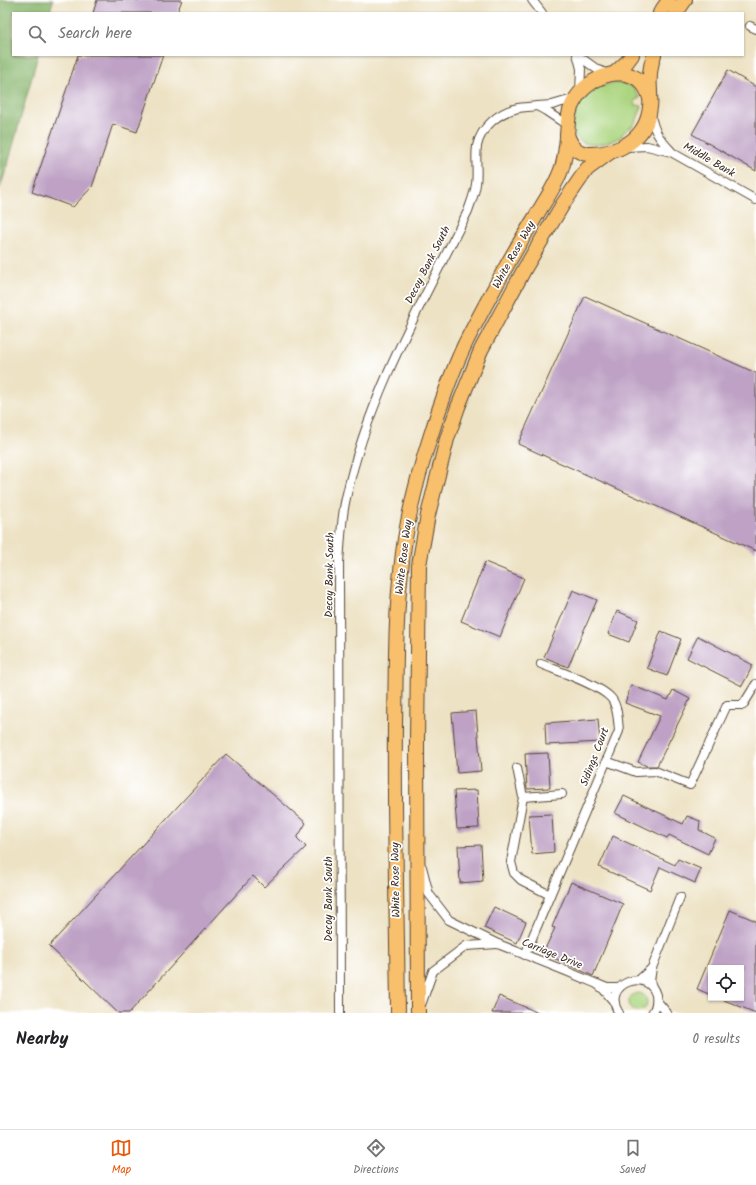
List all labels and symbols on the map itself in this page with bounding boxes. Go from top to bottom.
street label: Middle Bank [680,138,739,183]
street label: White Rose Way [488,217,540,292]
street label: Decoy Bank South [401,223,455,307]
street label: White Rose Way [390,518,418,595]
street label: Decoy Bank South [320,532,340,618]
street label: Sidings Court [576,724,615,789]
street label: White Rose Way [386,841,406,918]
street label: Decoy Bank South [320,856,338,942]
street label: Carriage Drive [519,934,585,974]

